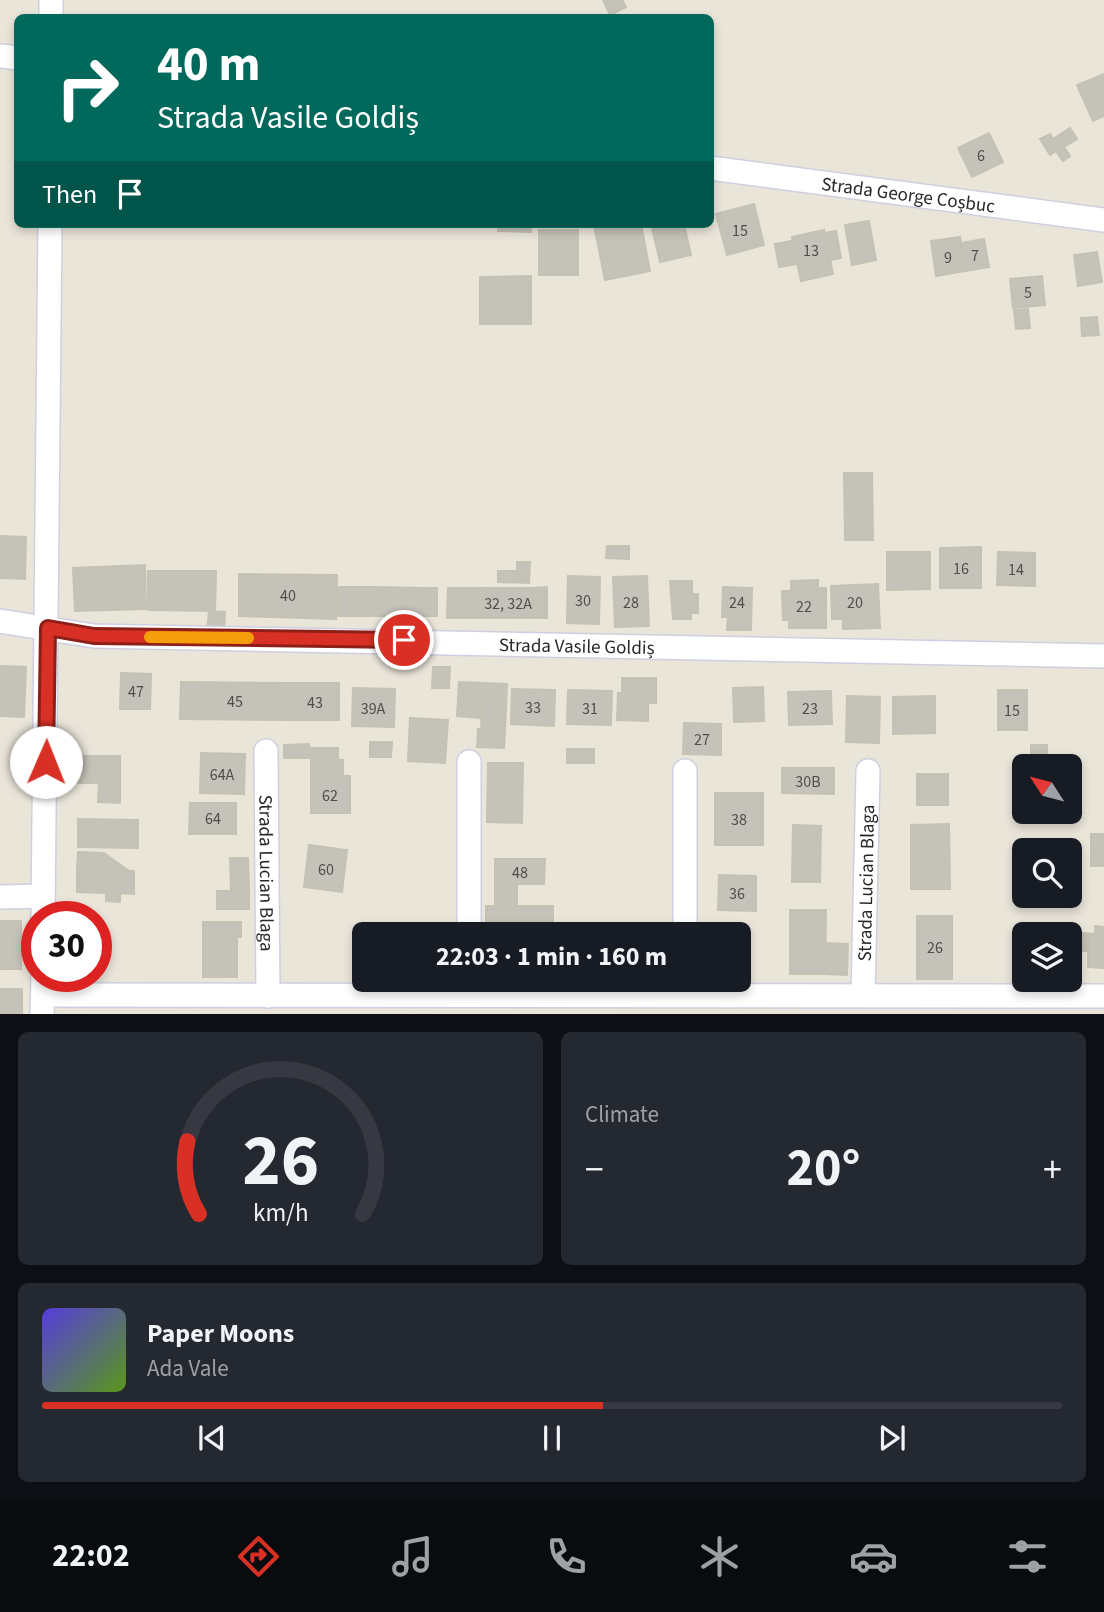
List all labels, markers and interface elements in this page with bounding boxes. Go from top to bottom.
text: 40 m [157,30,261,100]
icon: right [42,42,133,133]
text: Strada Vasile Goldiș [157,95,419,141]
house number: 6 [977,145,985,167]
street label: Strada George Coșbuc [820,171,997,221]
icon: arrive [111,175,149,213]
text: Then [42,176,97,213]
house number: 15 [732,220,748,242]
house number: 13 [803,240,819,262]
house number: 7 [971,245,979,267]
house number: 9 [944,247,952,269]
house number: 5 [1024,282,1032,304]
house number: 16 [953,558,969,580]
house number: 14 [1008,559,1024,581]
house number: 40 [280,585,296,607]
house number: 30 [575,590,591,612]
house number: 28 [623,592,639,614]
house number: 24 [729,592,745,614]
house number: 20 [847,592,863,614]
house number: 32, 32A [484,593,532,615]
house number: 22 [796,596,812,618]
pin [374,610,434,670]
icon: arrive [385,621,423,659]
street label: Strada Vasile Goldiș [499,632,655,662]
house number: 47 [128,681,144,703]
house number: 45 [227,691,243,713]
house number: 43 [307,692,323,714]
house number: 33 [525,697,541,719]
house number: 39A [361,698,386,720]
house number: 31 [582,698,598,720]
house number: 23 [802,698,818,720]
house number: 15 [1004,700,1020,722]
position arrow [9,725,83,799]
house number: 27 [694,729,710,751]
north arrow [1012,754,1082,824]
map controls [1012,754,1082,992]
house number: 64A [210,764,235,786]
house number: 30B [795,771,821,793]
house number: 62 [322,785,338,807]
street label: Strada Lucian Blaga [251,794,280,952]
street label: Strada Lucian Blaga [852,804,882,962]
house number: 64 [205,808,221,830]
house number: 38 [731,809,747,831]
button: search [1012,838,1082,908]
house number: 60 [318,859,334,881]
house number: 48 [512,862,528,884]
house number: 36 [729,883,745,905]
speed limit sign: 30 [21,901,112,992]
button: layers [1012,922,1082,992]
house number: 26 [927,937,943,959]
text: 22:03 · 1 min · 160 m [436,938,667,975]
text: Climate [585,1098,659,1131]
text: 26 [242,1110,319,1214]
text: 20° [787,1132,860,1206]
text: − [585,1143,604,1197]
text: + [1043,1143,1062,1197]
text: km/h [253,1195,308,1231]
text: Paper Moons [147,1315,294,1352]
text: Ada Vale [147,1352,229,1385]
icon: previous [193,1419,231,1457]
icon: pause [533,1419,571,1457]
icon: next [873,1419,911,1457]
icon: directions [234,1532,283,1581]
icon: music [388,1532,437,1581]
icon: phone [542,1532,591,1581]
icon: climate [695,1532,744,1581]
icon: car [849,1532,898,1581]
icon: filters [1003,1532,1052,1581]
text: 22:02 [52,1533,130,1579]

